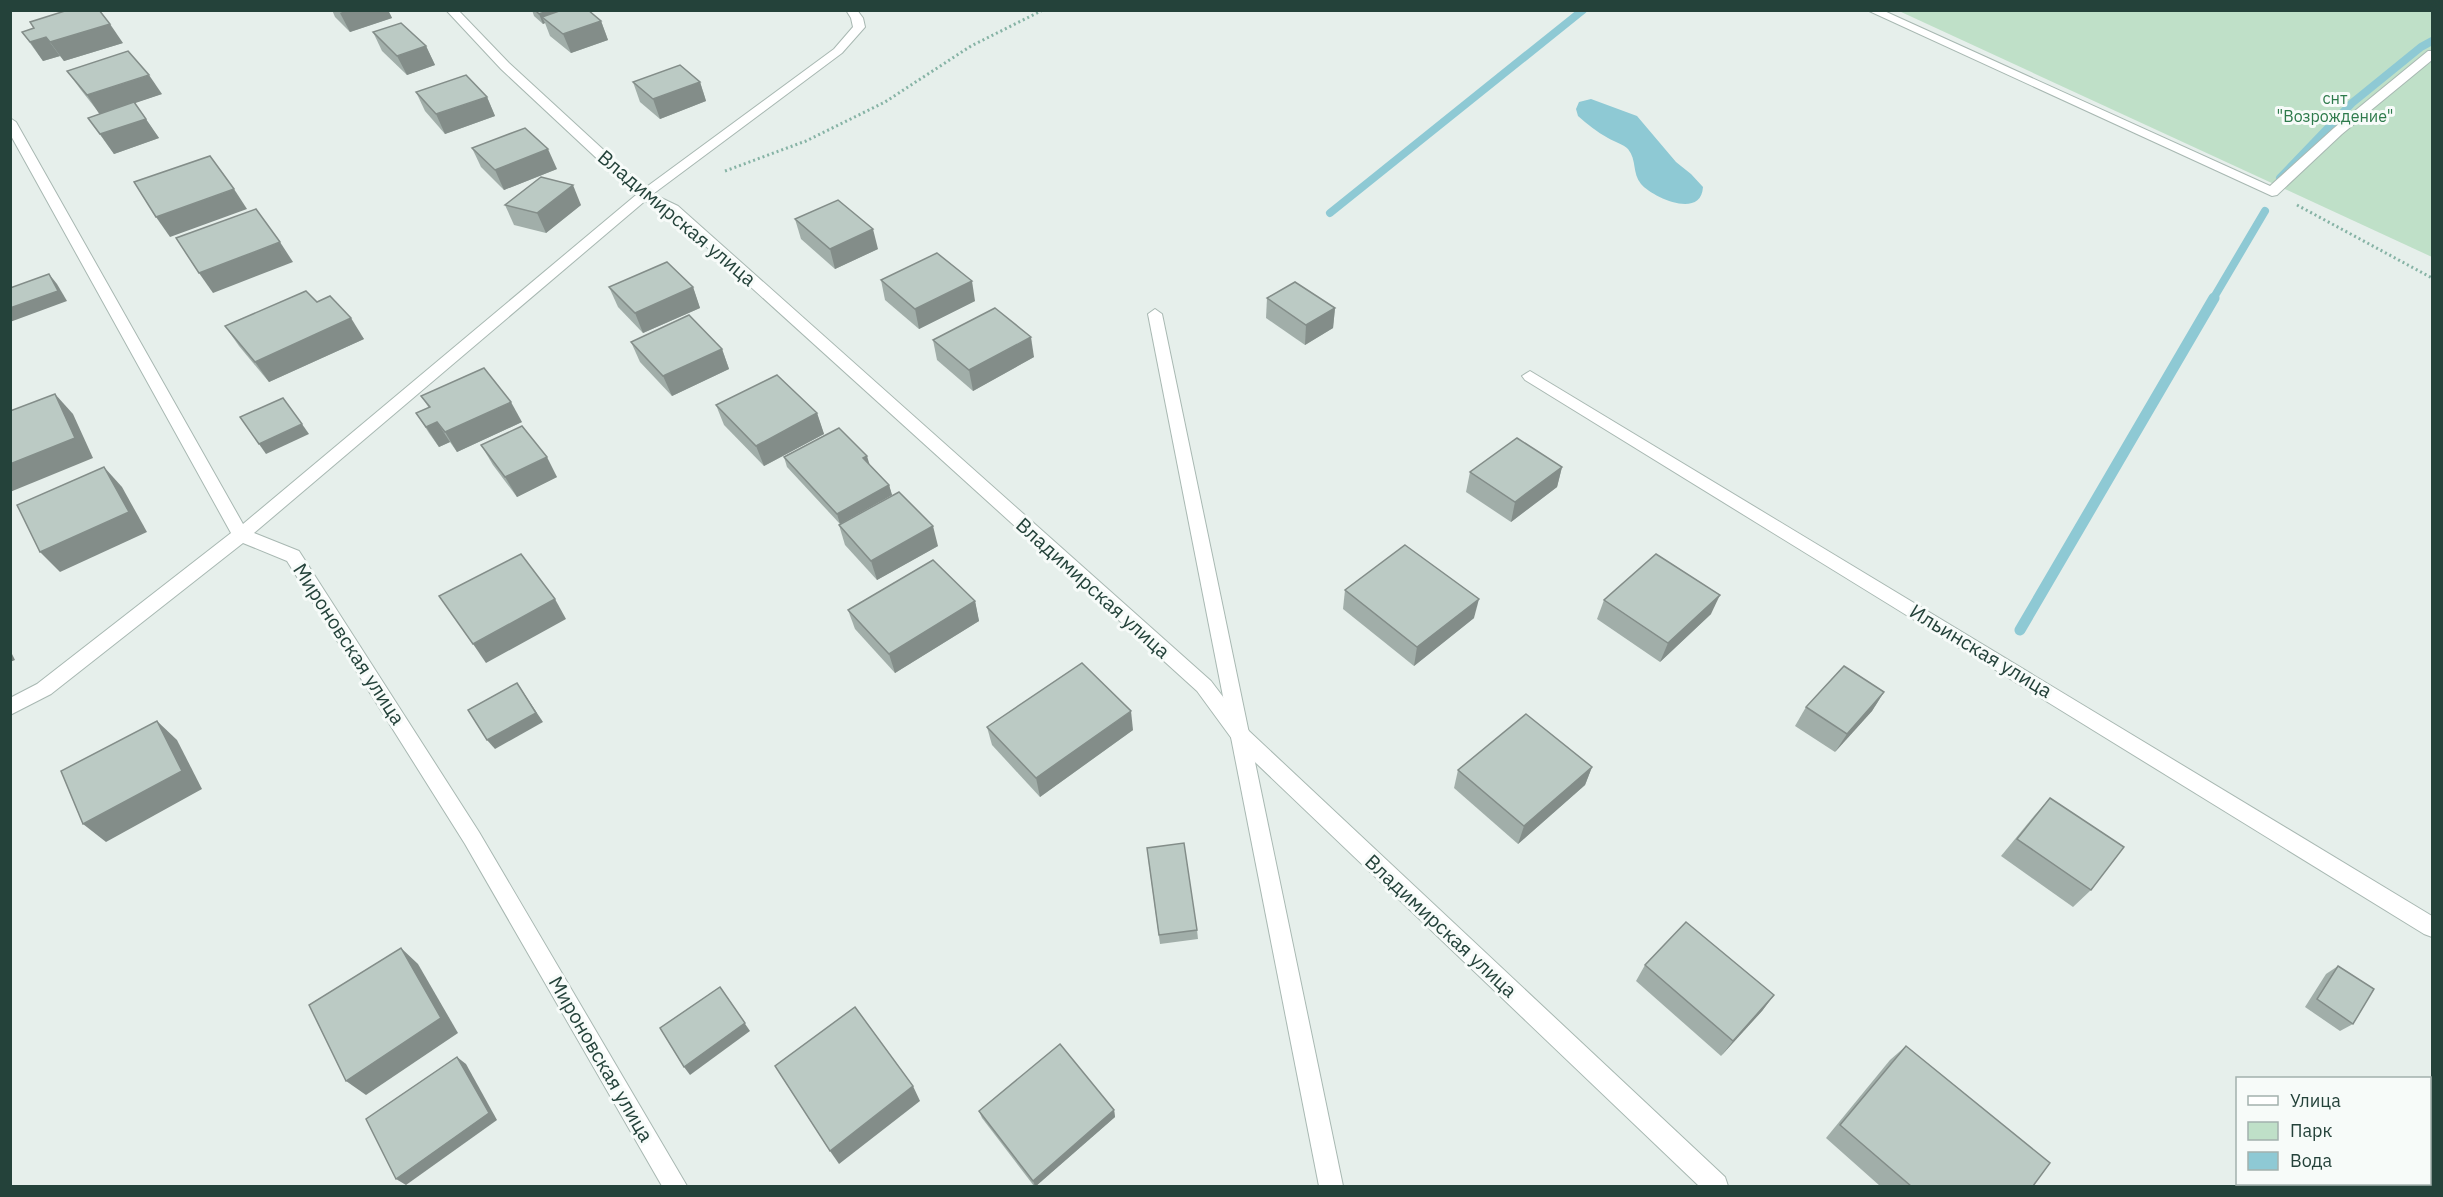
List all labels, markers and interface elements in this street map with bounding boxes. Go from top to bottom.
park label: снт "Возрождение" [2277,88,2393,126]
street label: Владимирская улица [592,143,762,292]
street label: Владимирская улица [1010,511,1176,664]
street label: Мироновская улица [287,558,412,730]
street label: Ильинская улица [1905,597,2058,704]
street label: Владимирская улица [1359,848,1523,1004]
street label: Мироновская улица [543,971,660,1147]
legend [2236,1077,2431,1185]
text: Улица [2290,1089,2341,1112]
text: Парк [2290,1119,2333,1142]
text: Вода [2290,1149,2333,1172]

